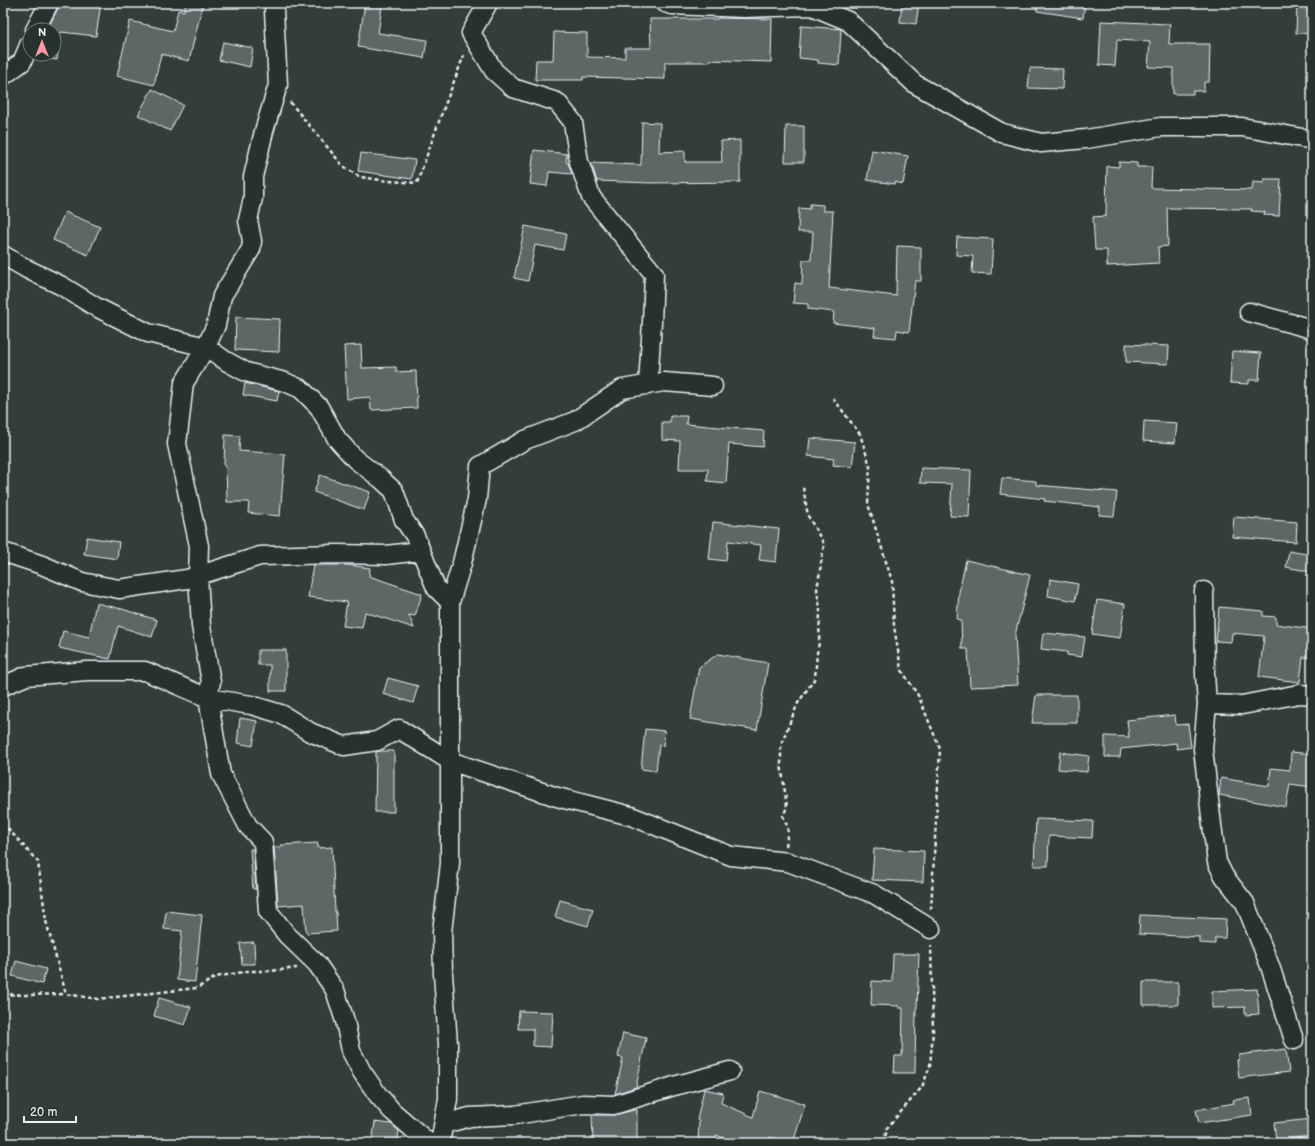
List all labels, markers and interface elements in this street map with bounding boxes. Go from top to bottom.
north arrow [22,22,62,62]
text: N [38,26,46,39]
scale bar [24,1098,76,1124]
text: 20 m [30,1105,57,1120]

